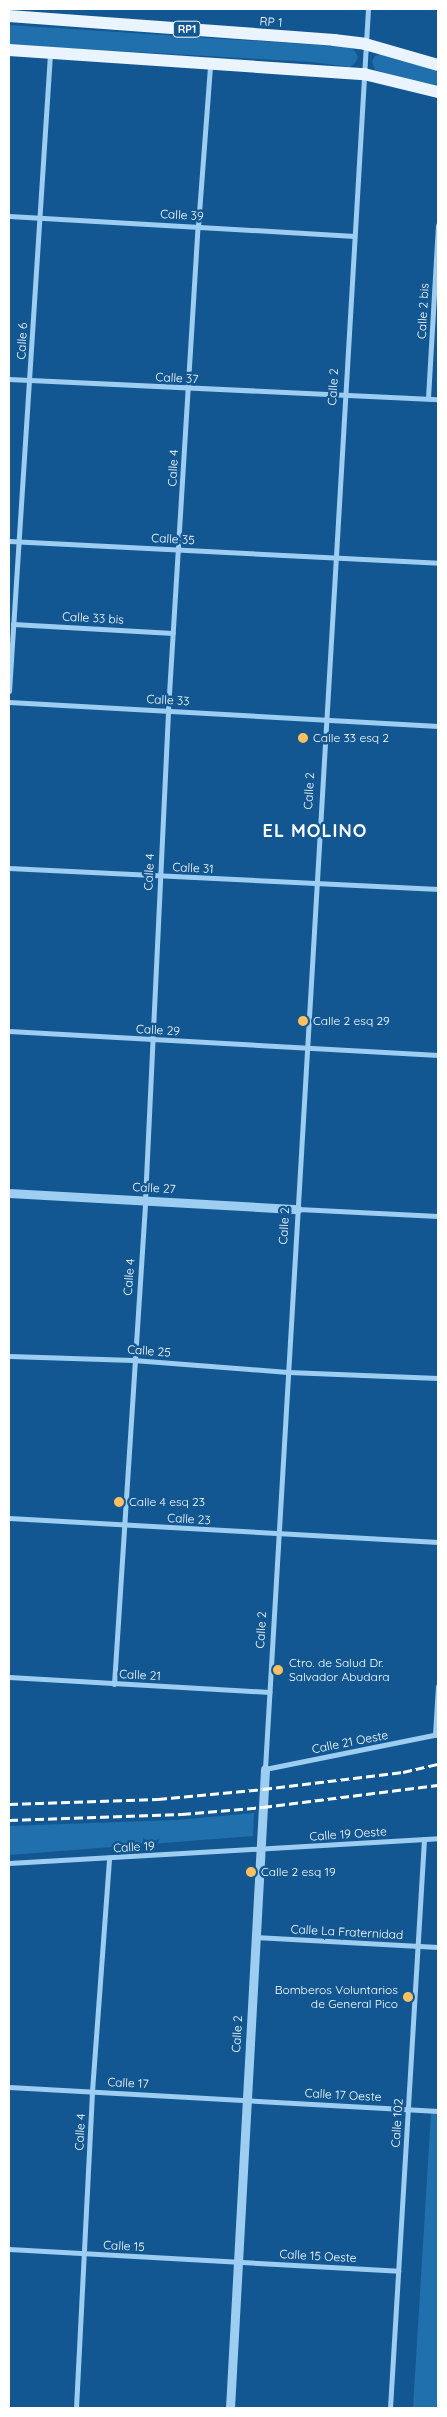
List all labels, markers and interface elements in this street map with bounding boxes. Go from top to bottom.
street label: RP 1 [259,14,283,30]
road number: RP1 [172,20,202,38]
street label: Calle 39 [160,207,204,223]
street label: Calle 2 bis [414,283,432,339]
street label: Calle 6 [14,322,30,360]
street label: Calle 2 [325,368,341,406]
street label: Calle 37 [155,370,199,386]
street label: Calle 4 [165,449,181,487]
street label: Calle 35 [151,531,195,547]
street label: Calle 33 bis [62,609,124,627]
street label: Calle 33 [146,692,190,708]
place label: Calle 33 esq 2 [313,731,389,745]
marker: Calle 33 esq 2 [297,732,309,744]
street label: Calle 2 [301,772,317,810]
district label: EL MOLINO [261,820,369,842]
street label: Calle 4 [141,853,157,891]
street label: Calle 31 [172,860,214,876]
place label: Calle 2 esq 29 [313,1014,390,1028]
marker: Calle 2 esq 29 [297,1015,309,1027]
street label: Calle 29 [136,1022,180,1038]
street label: Calle 27 [132,1180,176,1196]
street label: Calle 2 [276,1207,292,1245]
street label: Calle 4 [121,1258,137,1296]
street label: Calle 25 [127,1342,171,1360]
place label: Calle 4 esq 23 [129,1495,205,1509]
marker: Calle 4 esq 23 [113,1496,125,1508]
street label: Calle 23 [167,1511,211,1527]
street label: Calle 2 [253,1611,269,1649]
place label: Ctro. de Salud Dr. Salvador Abudara [289,1656,390,1684]
marker: Ctro. de Salud Dr. Salvador Abudara [271,1663,285,1677]
street label: Calle 21 [119,1667,161,1683]
street label: Calle 21 Oeste [311,1728,389,1756]
street label: Calle 19 Oeste [309,1824,387,1844]
street label: Calle 19 [113,1839,155,1855]
place label: Calle 2 esq 19 [261,1865,336,1879]
marker: Calle 2 esq 19 [245,1866,257,1878]
street label: Calle La Fraternidad [290,1922,404,1942]
place label: Bomberos Voluntarios de General Pico [275,1983,398,2011]
marker: Bomberos Voluntarios de General Pico [402,1991,414,2003]
street label: Calle 2 [229,2015,245,2053]
street label: Calle 17 [107,2075,149,2091]
street label: Calle 17 Oeste [304,2086,382,2104]
street label: Calle 102 [388,2098,406,2148]
street label: Calle 4 [72,2113,88,2151]
street label: Calle 15 [103,2238,145,2254]
street label: Calle 15 Oeste [279,2247,357,2265]

